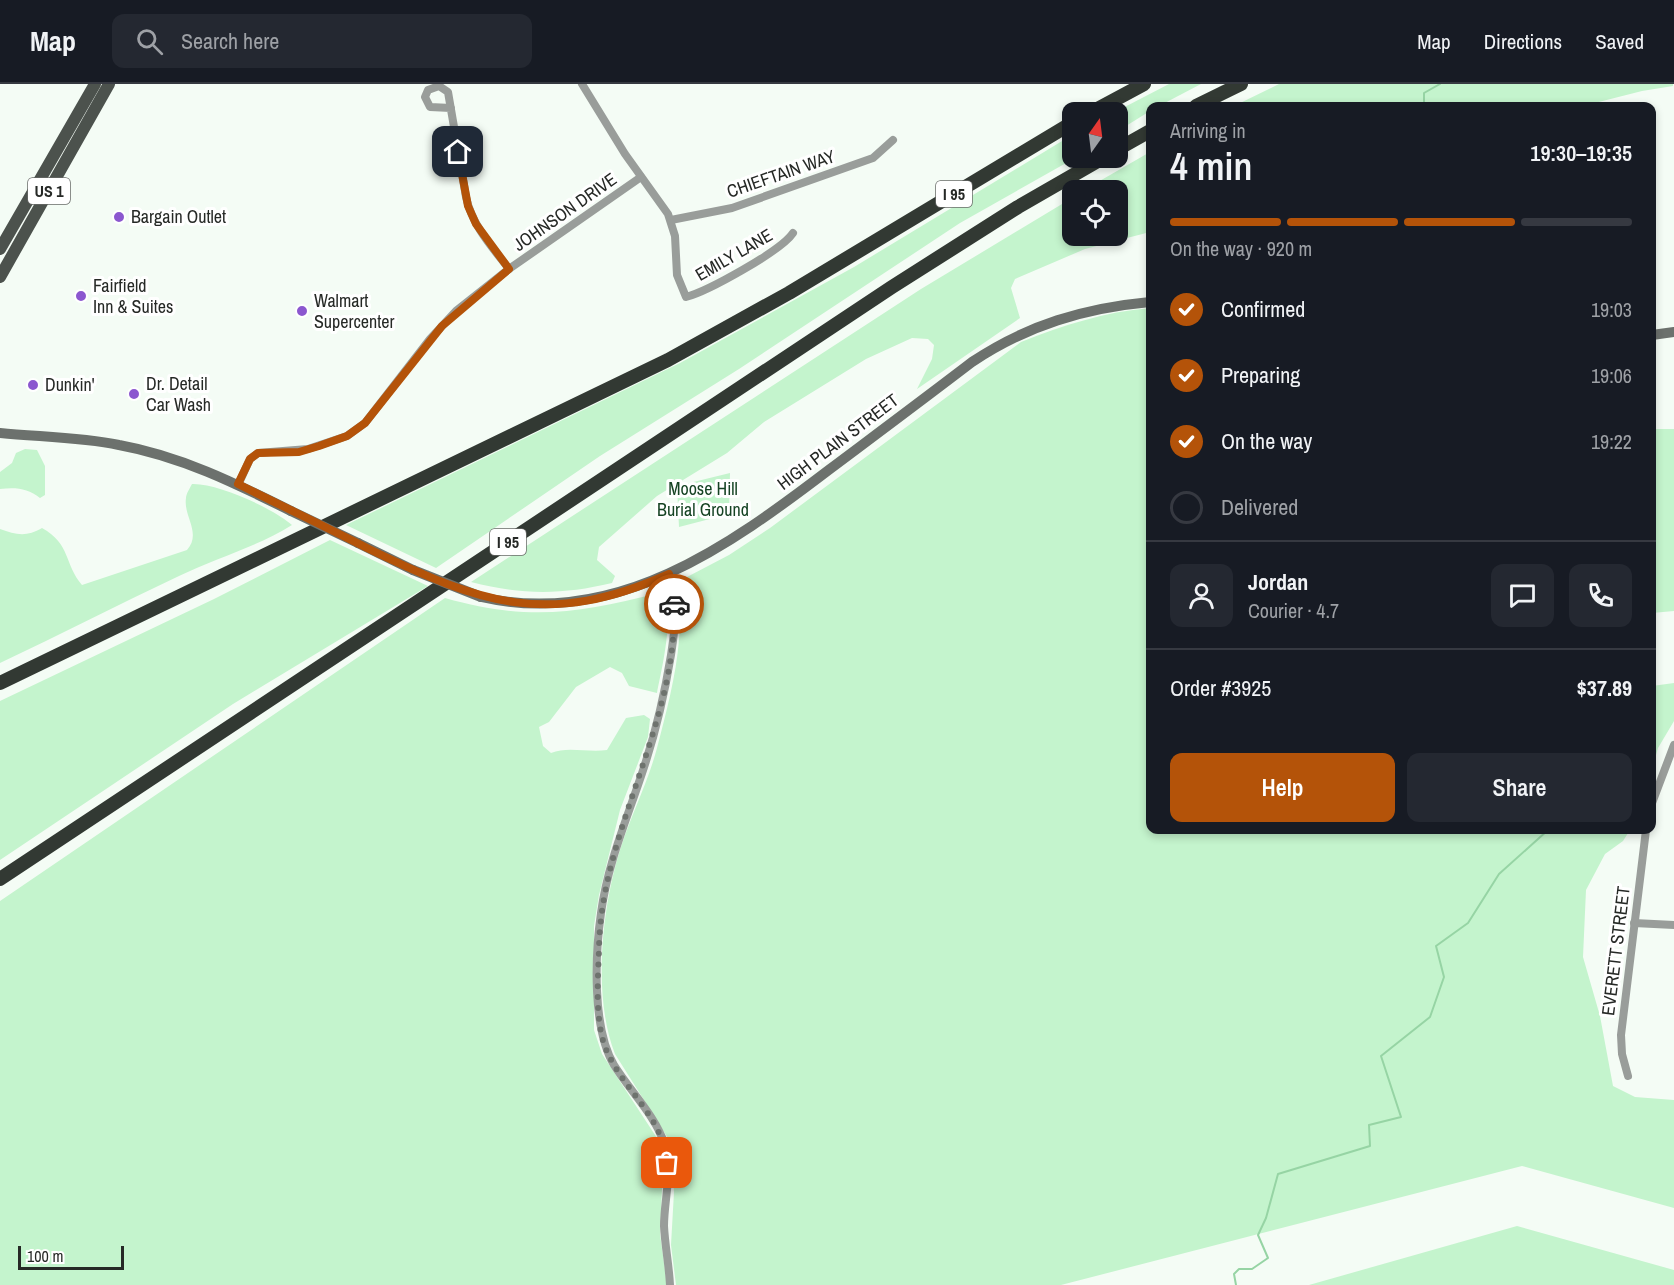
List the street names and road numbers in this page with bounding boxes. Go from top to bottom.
street label: CHIEFTAIN WAY [723,143,838,204]
street label: JOHNSON DRIVE [508,167,622,257]
road number: US 1 [28,178,70,204]
road number: I 95 [936,181,972,207]
street label: EMILY LANE [690,222,777,287]
street label: HIGH PLAIN STREET [772,388,904,496]
road number: I 95 [490,529,526,555]
street label: EVERETT STREET [1595,885,1636,1017]

